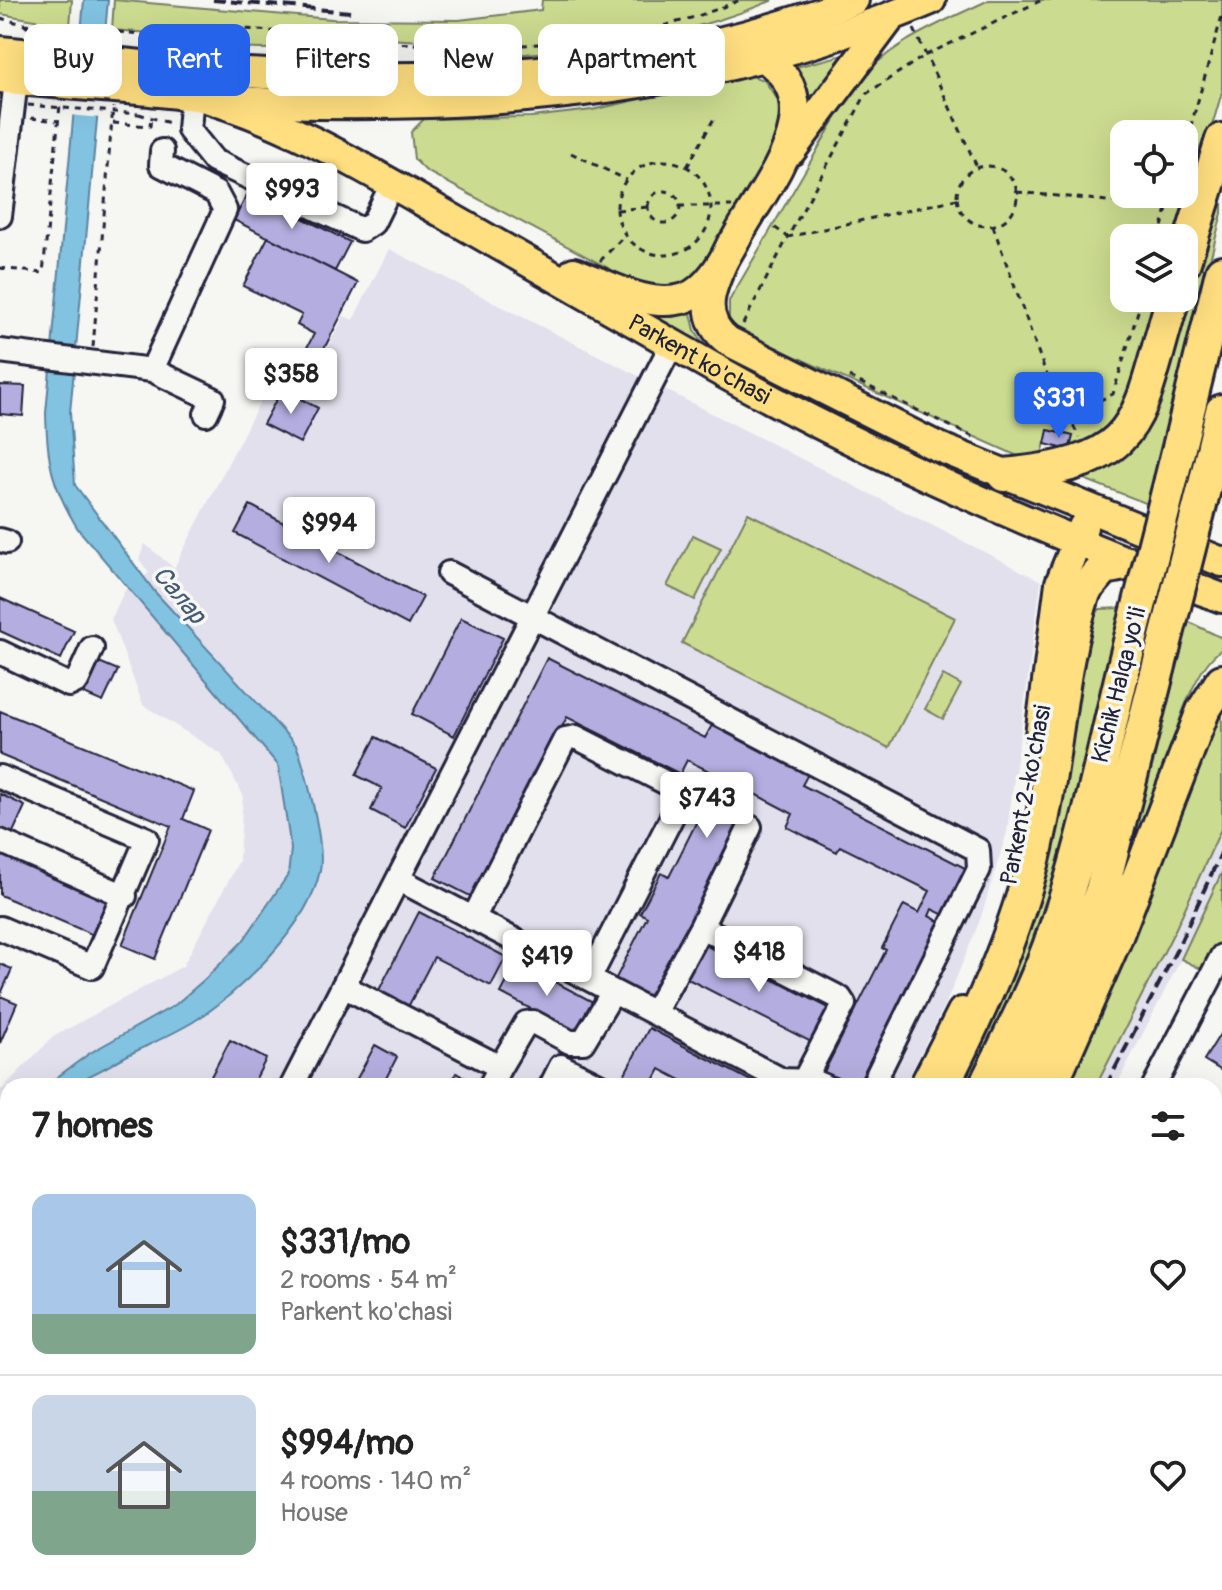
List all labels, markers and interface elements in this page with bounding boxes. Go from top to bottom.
chip: Buy [24,24,122,96]
chip: Rent [138,24,250,96]
chip: Filters [266,24,398,96]
chip: New [414,24,522,96]
chip: Apartment [538,24,725,96]
map controls [1110,120,1198,312]
button: locate [1110,120,1198,208]
pin: $993 [245,163,339,231]
text: $993 [264,173,320,205]
button: layers [1110,224,1198,312]
street label: Parkent ko'chasi [623,308,776,411]
pin: $358 [244,348,338,416]
text: $358 [263,358,319,390]
pin: $331 [1012,372,1106,440]
text: $331 [1032,382,1086,414]
pin: $994 [282,497,376,565]
text: $994 [301,507,357,539]
water label: Салар [145,559,214,632]
street label: Kichik Halqa yo'li [1086,604,1152,766]
street label: Parkent 2-ko'chasi [994,703,1058,887]
pin: $743 [660,772,754,840]
text: $743 [678,782,736,814]
pin: $418 [712,926,806,994]
pin: $419 [500,930,594,998]
text: $418 [733,936,785,968]
text: $419 [521,940,573,972]
icon: filters [1146,1104,1190,1148]
text: 7 homes [32,1105,153,1148]
text: $331/mo [280,1221,410,1264]
icon: home [96,1226,192,1322]
icon: heart [1146,1252,1190,1296]
text: 2 rooms · 54 m² [280,1264,457,1296]
text: Parkent ko'chasi [280,1296,452,1328]
text: $994/mo [280,1422,414,1465]
icon: home [96,1427,192,1523]
icon: heart [1146,1453,1190,1497]
text: 4 rooms · 140 m² [280,1465,471,1497]
text: House [280,1497,348,1529]

